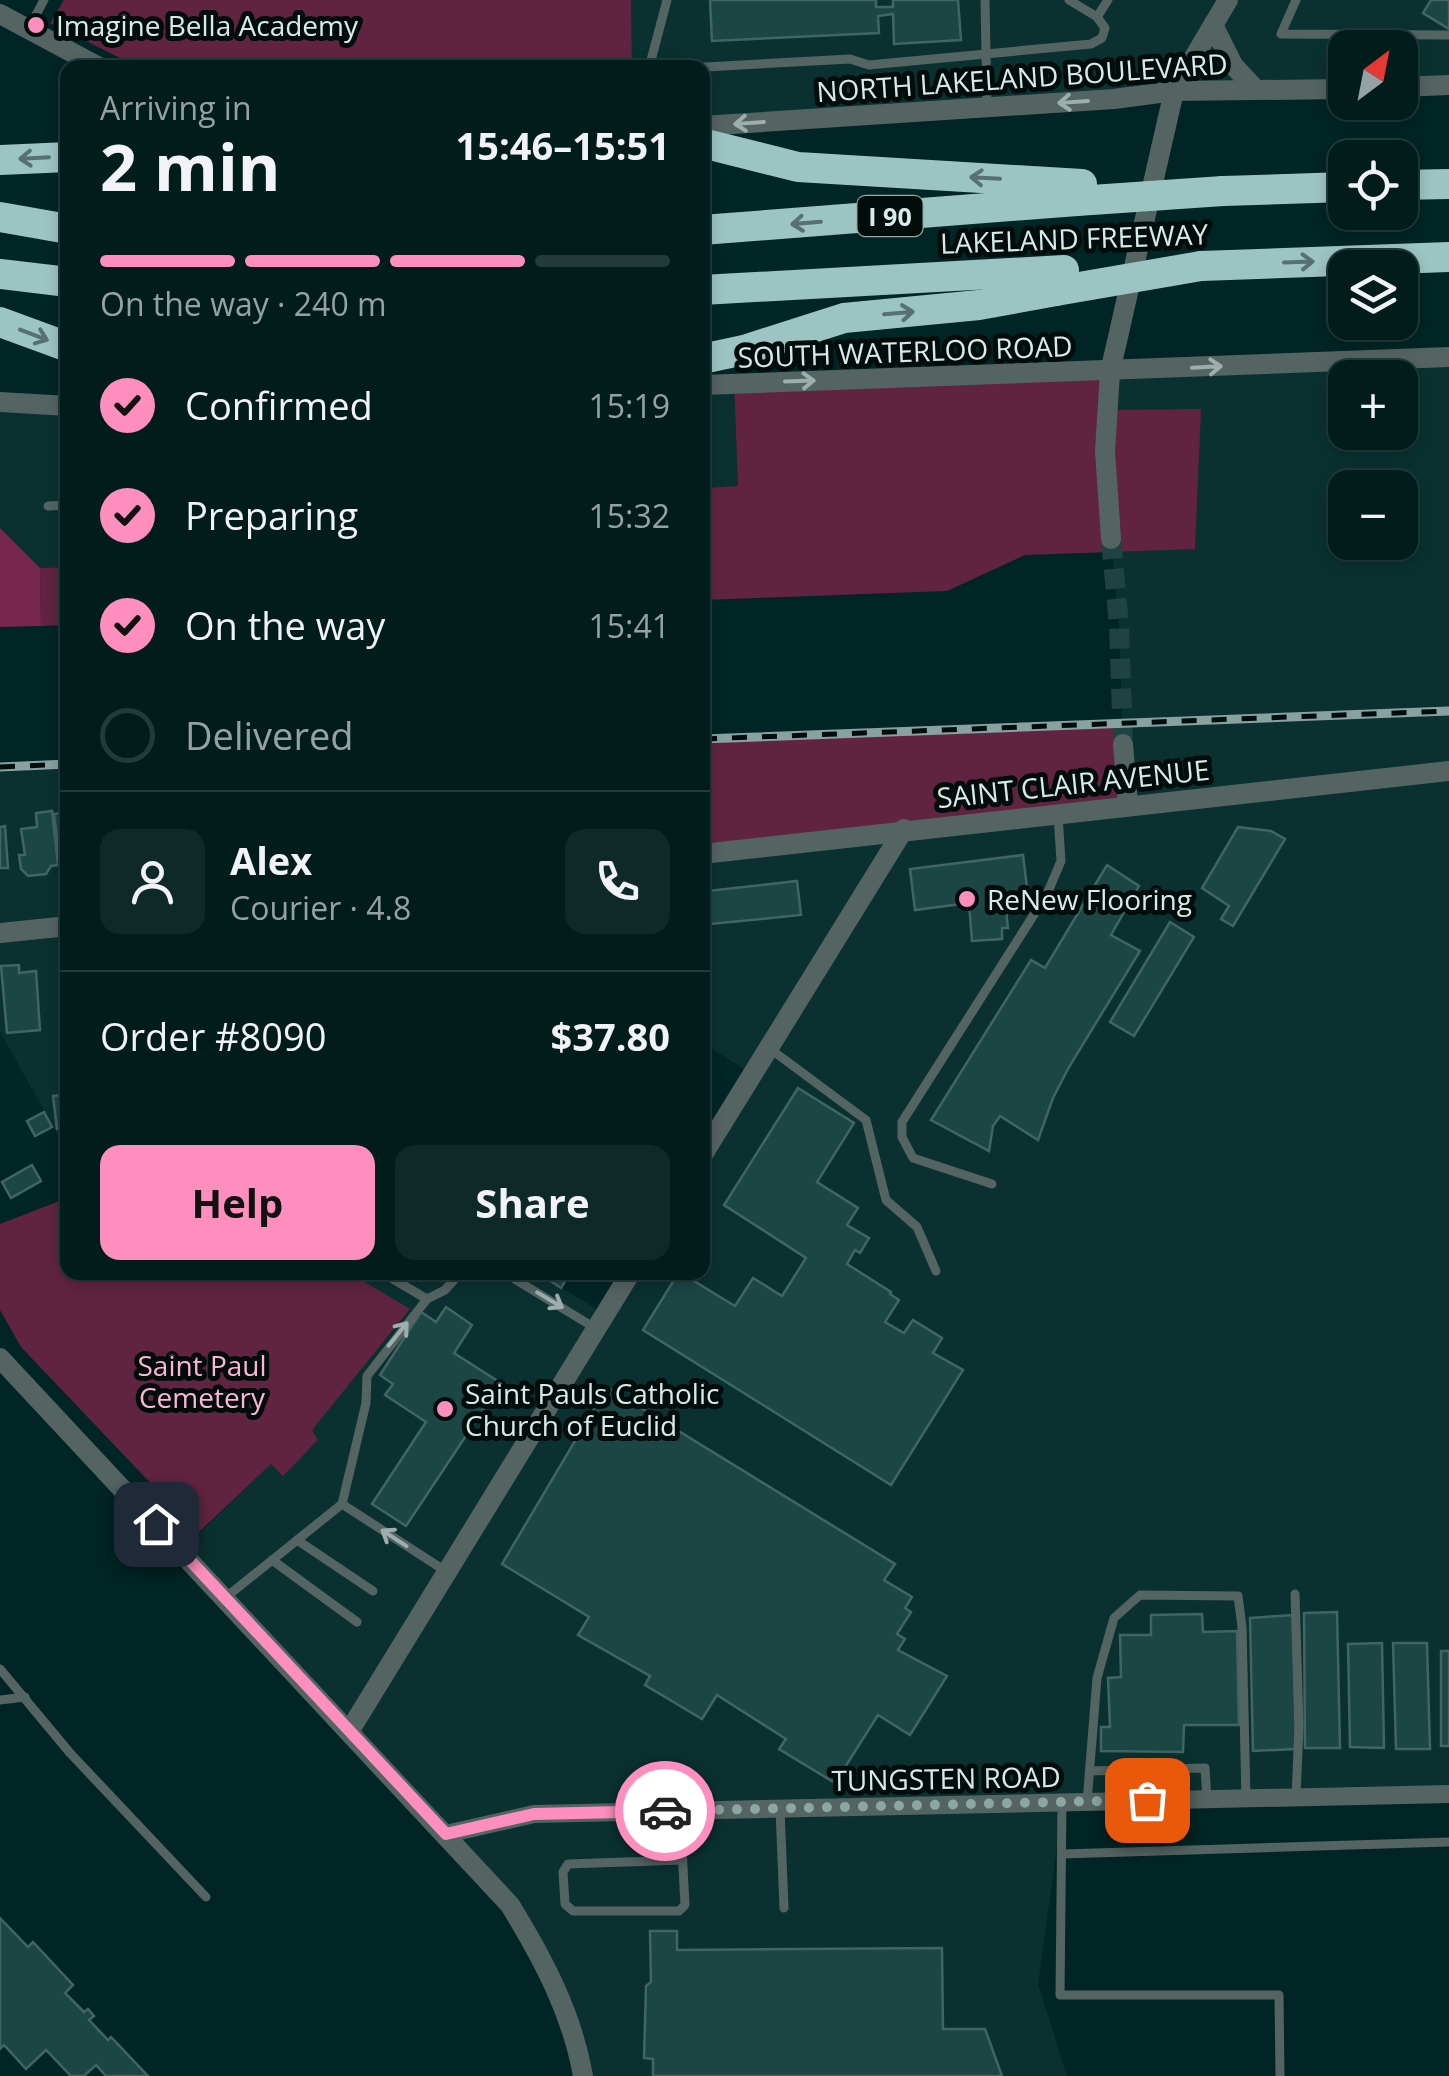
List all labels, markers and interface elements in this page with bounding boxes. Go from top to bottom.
place label: Imagine Bella Academy [56,6,359,44]
marker: Imagine Bella Academy [25,14,47,36]
north arrow [1328,30,1418,120]
map controls [1328,30,1418,560]
street label: NORTH LAKELAND BOULEVARD [815,44,1229,110]
text: Arriving in [100,86,252,129]
one-way arrow [1058,93,1090,112]
one-way arrow [733,114,765,133]
text: 15:46–15:51 [456,119,670,171]
text: 2 min [100,122,280,210]
button: locate [1328,140,1418,230]
one-way arrow [18,149,50,168]
one-way arrow [969,168,1002,187]
road number: I 90 [858,196,922,236]
one-way arrow [790,214,822,233]
street label: LAKELAND FREEWAY [939,214,1209,262]
button: layers [1328,250,1418,340]
one-way arrow [1282,253,1314,272]
text: On the way · 240 m [100,282,387,325]
one-way arrow [882,303,914,322]
street label: SOUTH WATERLOO ROAD [737,326,1073,376]
one-way arrow [18,327,48,345]
one-way arrow [1191,357,1223,376]
button: + [1328,360,1418,450]
one-way arrow [783,372,815,391]
icon: check [100,378,155,433]
text: Confirmed [185,379,373,431]
text: 15:19 [588,384,670,427]
button: − [1328,470,1418,560]
icon: check [100,488,155,543]
text: Preparing [185,489,358,541]
text: 15:32 [588,494,670,537]
icon: check [100,598,155,653]
text: On the way [185,599,385,651]
text: 15:41 [588,604,670,647]
text: Delivered [185,709,354,761]
street label: SAINT CLAIR AVENUE [935,750,1211,816]
button: person [100,829,205,934]
button: phone [565,829,670,934]
text: Alex [230,834,312,886]
place label: ReNew Flooring [987,880,1192,918]
text: Courier · 4.8 [230,886,411,929]
marker: ReNew Flooring [956,888,978,910]
text: Order #8090 [100,1010,327,1062]
text: $37.80 [551,1010,670,1062]
button: Help [100,1145,375,1260]
button: Share [395,1145,670,1260]
one-way arrow [535,1290,564,1310]
one-way arrow [387,1321,409,1347]
park label: Saint Paul Cemetery [137,1346,267,1416]
place label: Saint Pauls Catholic Church of Euclid [465,1374,719,1444]
marker: Saint Pauls Catholic Church of Euclid [434,1398,456,1420]
pin [114,1482,199,1567]
icon: home [129,1497,184,1552]
one-way arrow [381,1527,409,1548]
street label: TUNGSTEN ROAD [831,1757,1061,1799]
pin [1105,1758,1190,1843]
courier [615,1761,715,1861]
icon: bag [1120,1773,1175,1828]
icon: car [638,1784,693,1839]

